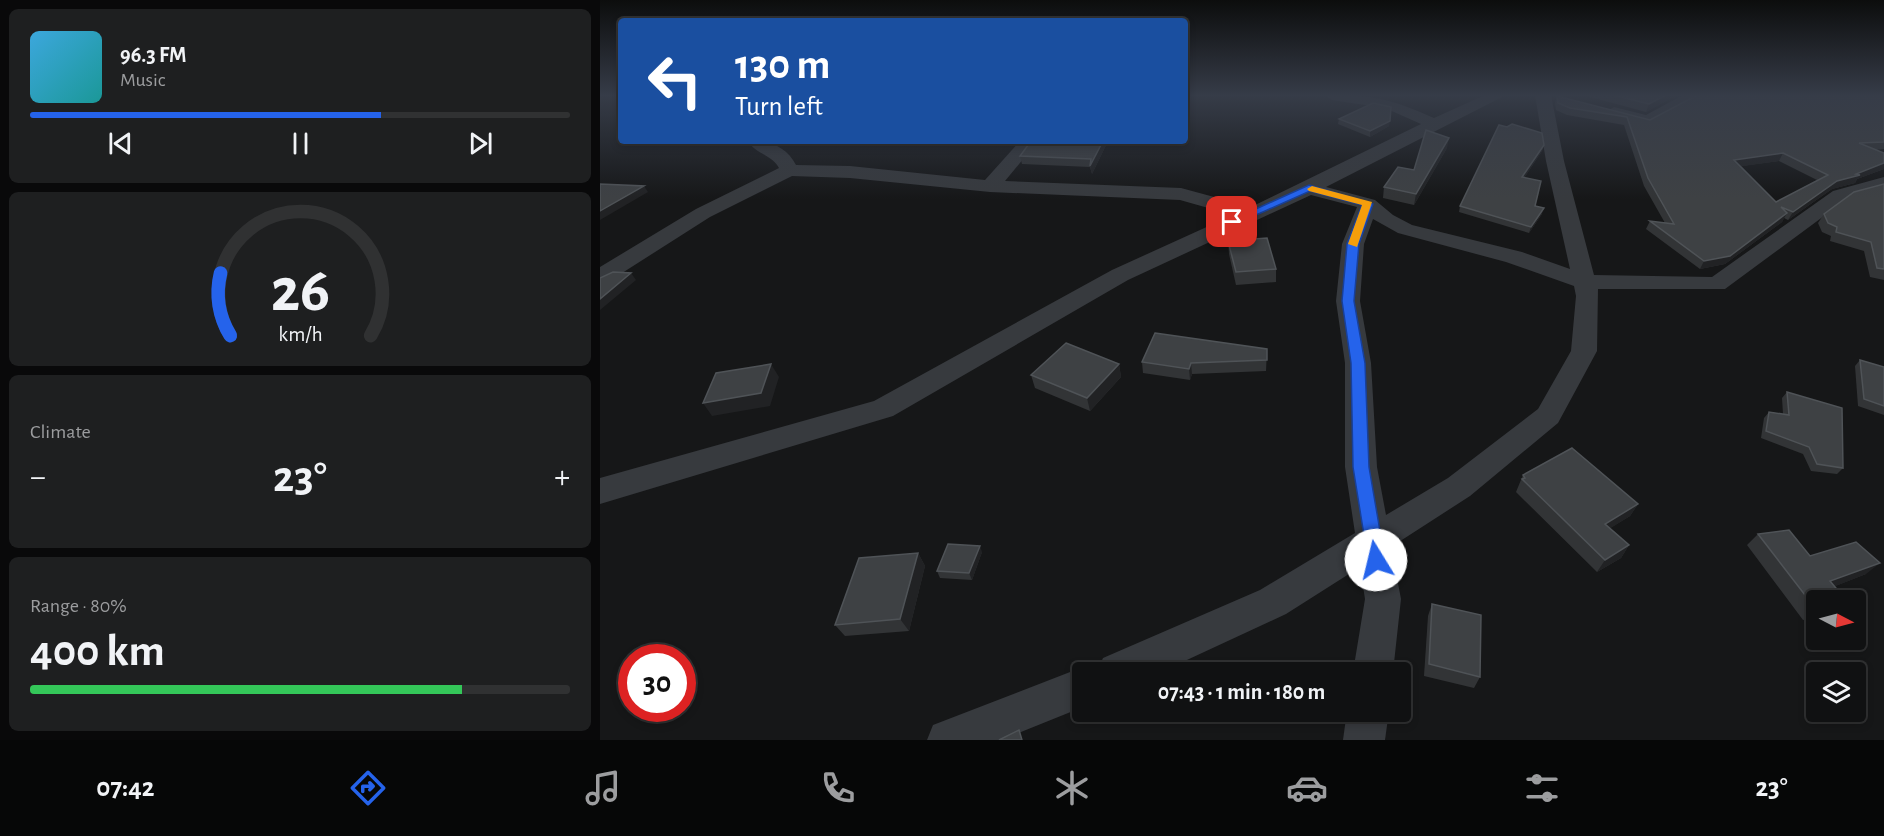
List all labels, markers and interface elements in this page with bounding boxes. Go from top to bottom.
icon: left [636,42,714,120]
text: 96.3 FM [120,44,186,66]
text: 130 m [735,44,830,86]
text: Music [120,70,166,90]
text: Turn left [735,93,823,120]
icon: previous [104,127,137,160]
icon: pause [284,127,317,160]
icon: next [464,127,497,160]
pin [1206,196,1257,247]
icon: arrive [1215,205,1248,238]
text: 26 [270,260,330,322]
text: km/h [278,324,322,345]
text: Climate [30,422,91,442]
text: 23° [273,455,327,500]
text: − [30,461,46,494]
text: + [554,461,570,494]
position arrow [1344,528,1408,592]
north arrow [1806,590,1866,650]
map controls [1806,590,1866,722]
text: Range · 80% [30,596,127,616]
text: 400 km [30,629,165,674]
speed limit sign: 30 [618,644,696,722]
button: layers [1806,662,1866,722]
text: 07:43 · 1 min · 180 m [1158,681,1325,703]
icon: directions [347,767,389,809]
icon: music [582,767,624,809]
icon: phone [817,767,859,809]
icon: climate [1051,767,1093,809]
icon: car [1286,767,1328,809]
icon: filters [1521,767,1563,809]
text: 07:42 [96,774,155,801]
text: 23° [1755,774,1788,801]

